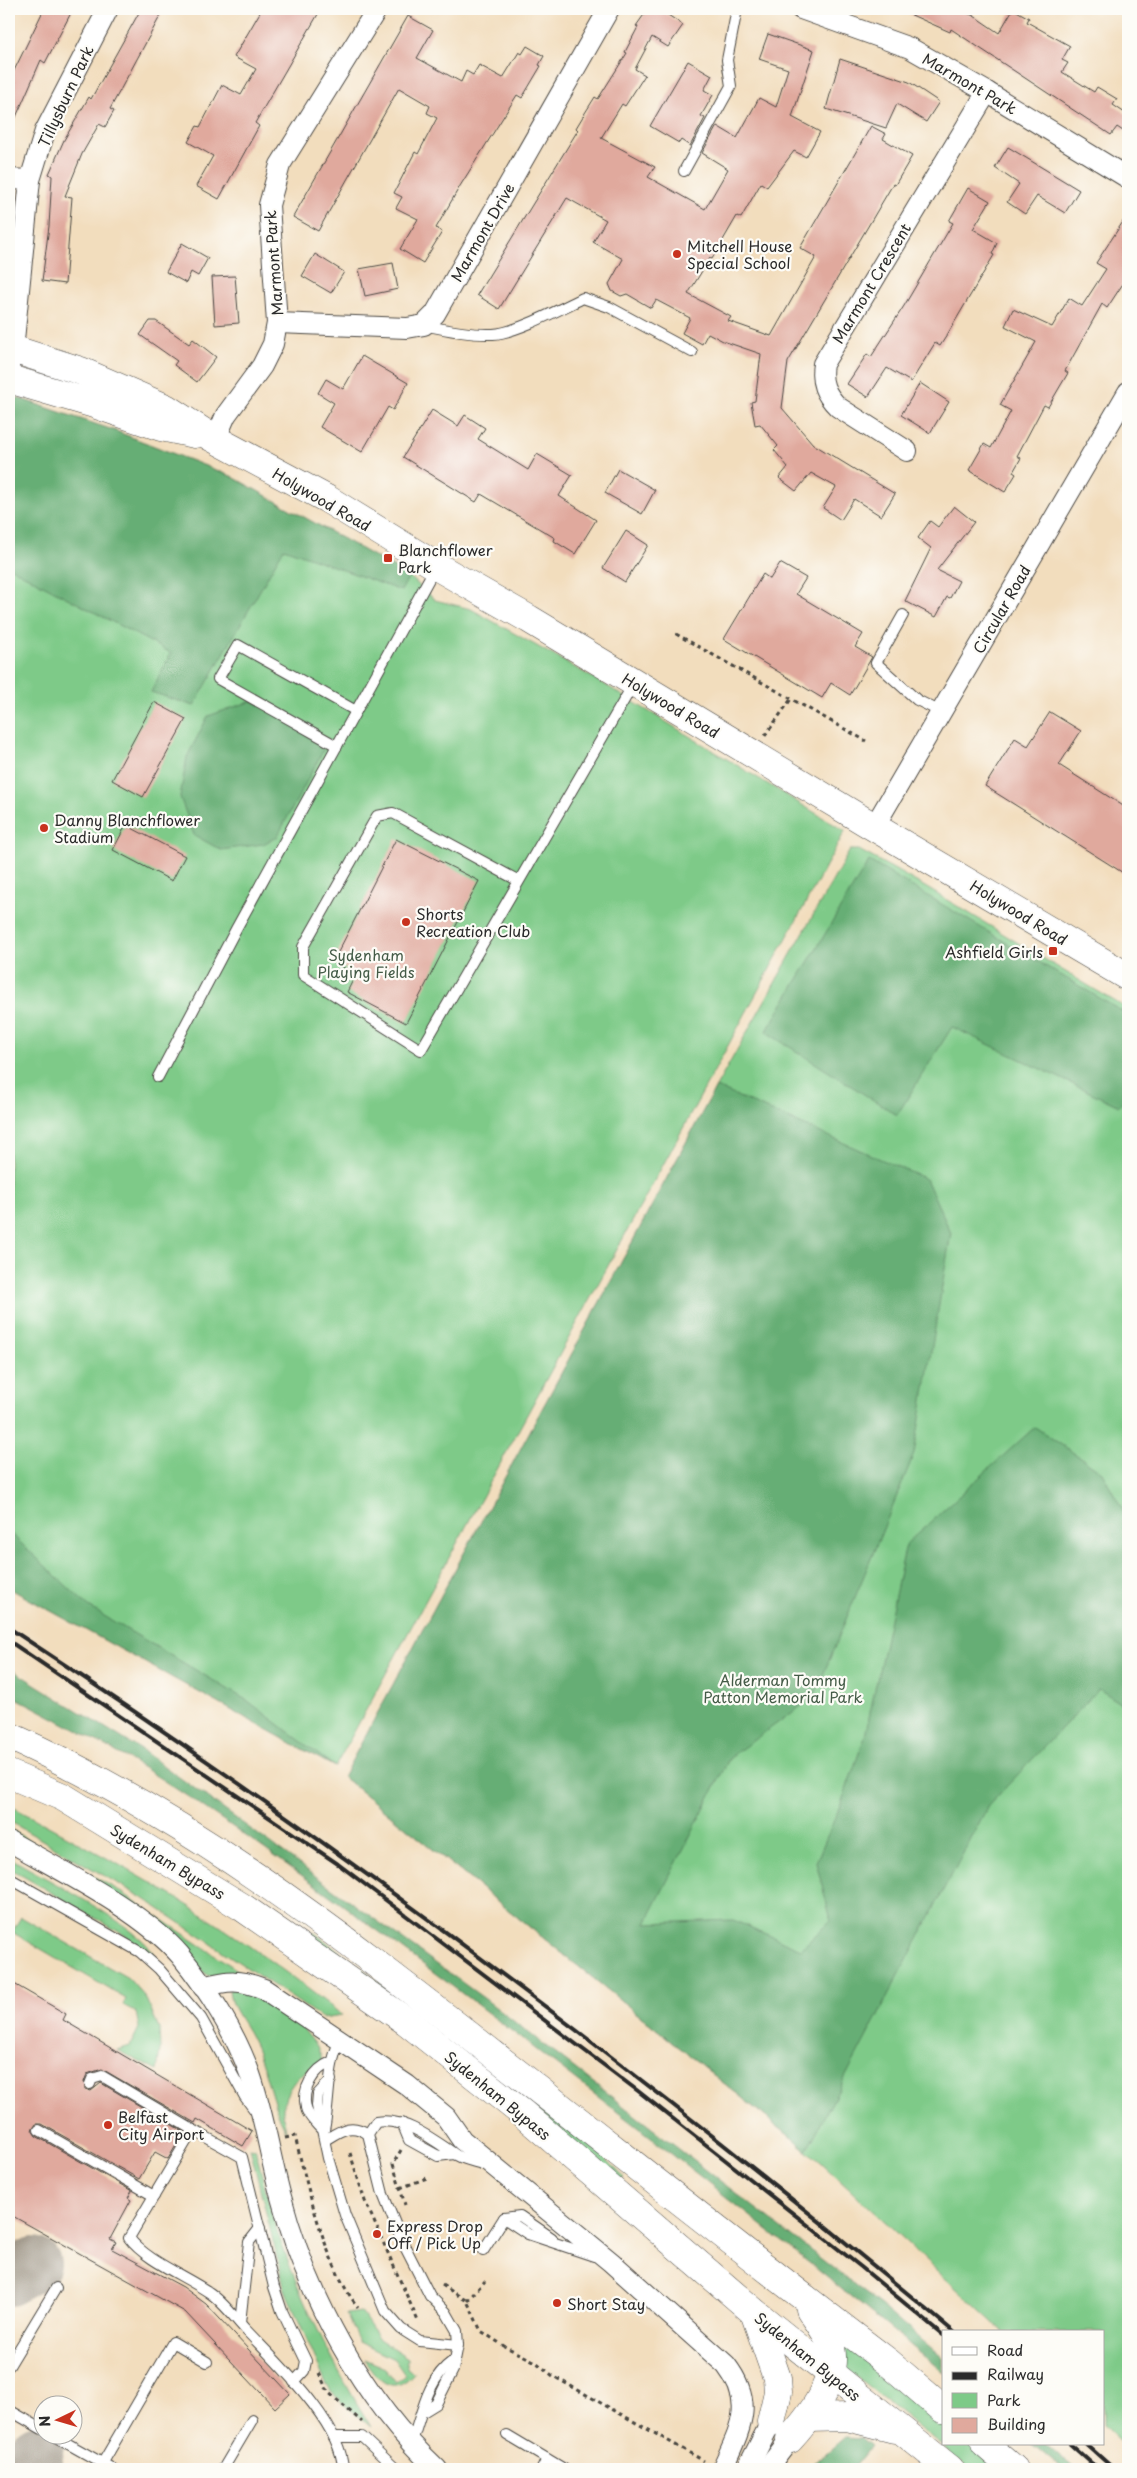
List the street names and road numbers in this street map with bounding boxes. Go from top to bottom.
street label: Tillysburn Park [31,41,99,151]
street label: Marmont Park [918,47,1022,119]
street label: Marmont Drive [444,178,520,286]
street label: Marmont Park [258,209,288,317]
street label: Marmont Crescent [826,218,916,348]
street label: Holywood Road [269,461,375,537]
street label: Circular Road [966,561,1036,657]
street label: Holywood Road [618,667,724,743]
street label: Holywood Road [966,874,1072,950]
street label: Sydenham Bypass [106,1817,230,1905]
street label: Sydenham Bypass [440,2045,556,2145]
street label: Sydenham Bypass [750,2306,866,2406]

